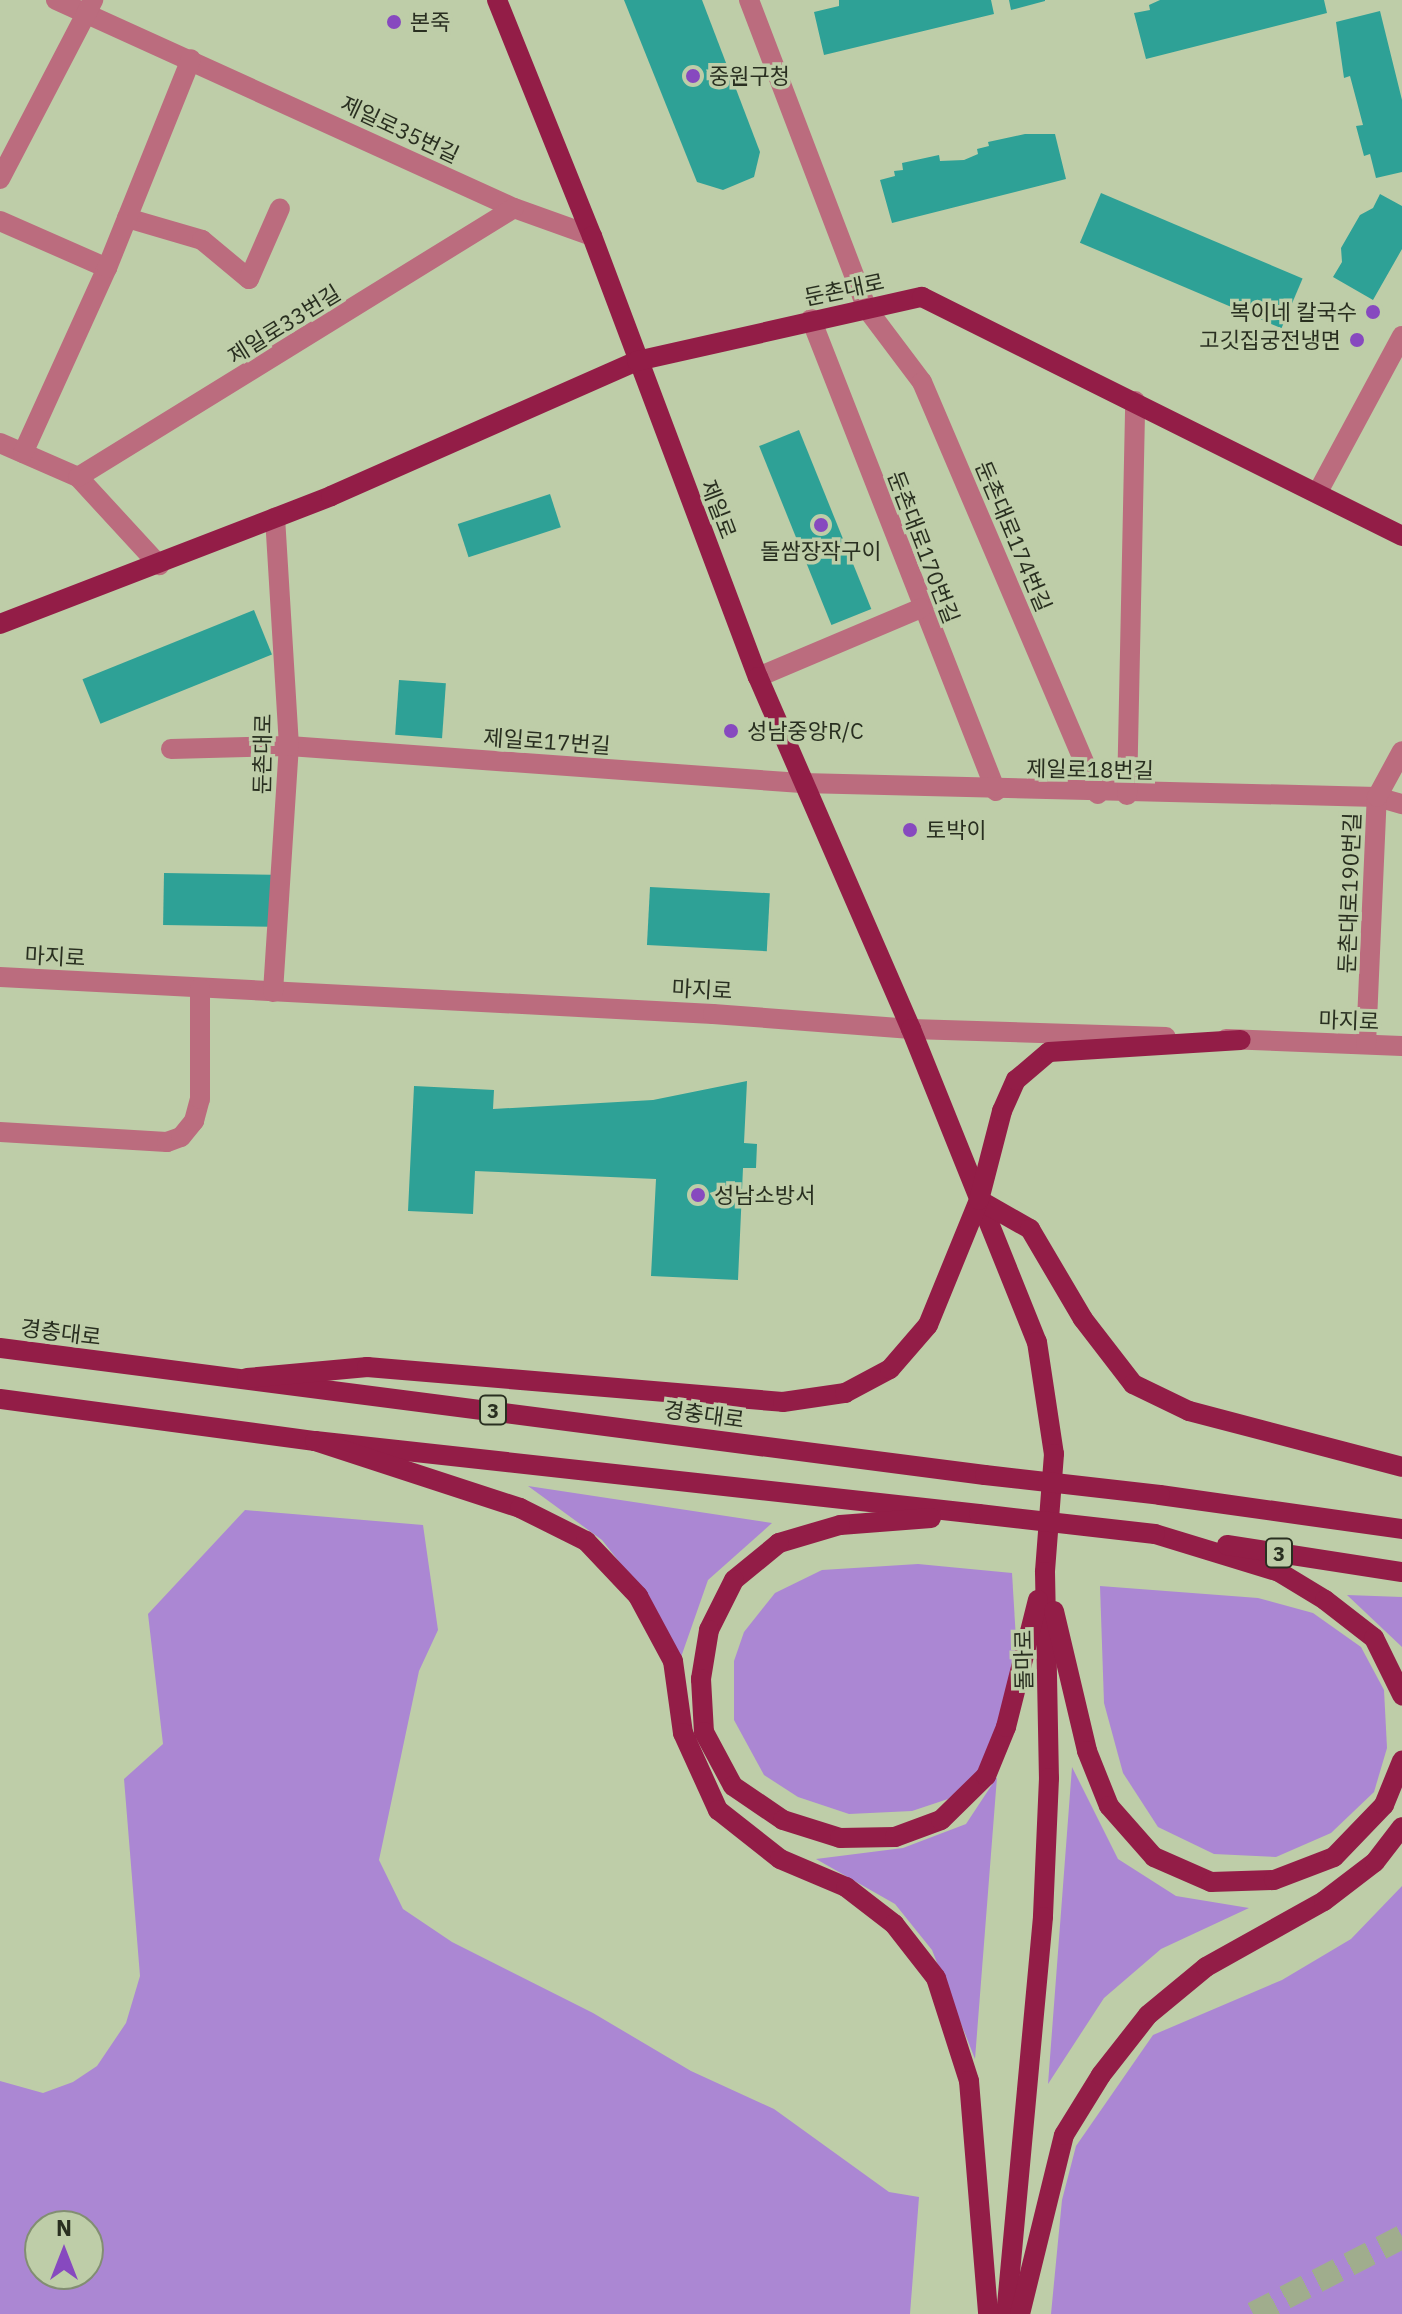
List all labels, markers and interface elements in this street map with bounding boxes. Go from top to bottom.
place label: 본죽 [410,9,450,35]
marker: 본죽 [385,13,403,31]
place label: 중원구청 [709,63,790,89]
marker: 중원구청 [684,67,702,85]
street label: 제일로35번길 [337,90,463,168]
street label: 둔촌대로 [802,268,886,310]
street label: 제일로33번길 [223,279,345,369]
place label: 복이네 칼국수 [1230,299,1357,325]
marker: 복이네 칼국수 [1364,303,1382,321]
place label: 고깃집궁전냉면 [1199,327,1341,353]
marker: 고깃집궁전냉면 [1348,331,1366,349]
street label: 둔촌대로174번길 [970,457,1058,615]
street label: 둔촌대로170번길 [883,467,965,627]
street label: 제일로 [696,476,742,542]
marker: 돌쌈장작구이 [812,516,830,534]
place label: 돌쌈장작구이 [760,538,882,564]
street label: 둔촌대로 [248,713,276,795]
place label: 성남중앙R/C [747,718,864,744]
marker: 성남중앙R/C [722,722,740,740]
street label: 제일로17번길 [482,723,612,759]
street label: 제일로18번길 [1026,755,1154,783]
street label: 둔촌대로190번길 [1333,812,1365,974]
place label: 토박이 [926,817,987,843]
marker: 토박이 [901,821,919,839]
street label: 마지로 [24,941,86,971]
street label: 마지로 [671,974,733,1004]
street label: 마지로 [1318,1006,1380,1034]
place label: 성남소방서 [714,1182,815,1208]
marker: 성남소방서 [689,1186,707,1204]
street label: 경충대로 [19,1314,103,1350]
road number: 3 [479,1394,507,1426]
street label: 경충대로 [662,1395,746,1433]
road number: 3 [1265,1537,1293,1569]
street label: 돌마로 [1009,1629,1037,1691]
north arrow [24,2210,104,2290]
text: N [56,2213,72,2242]

